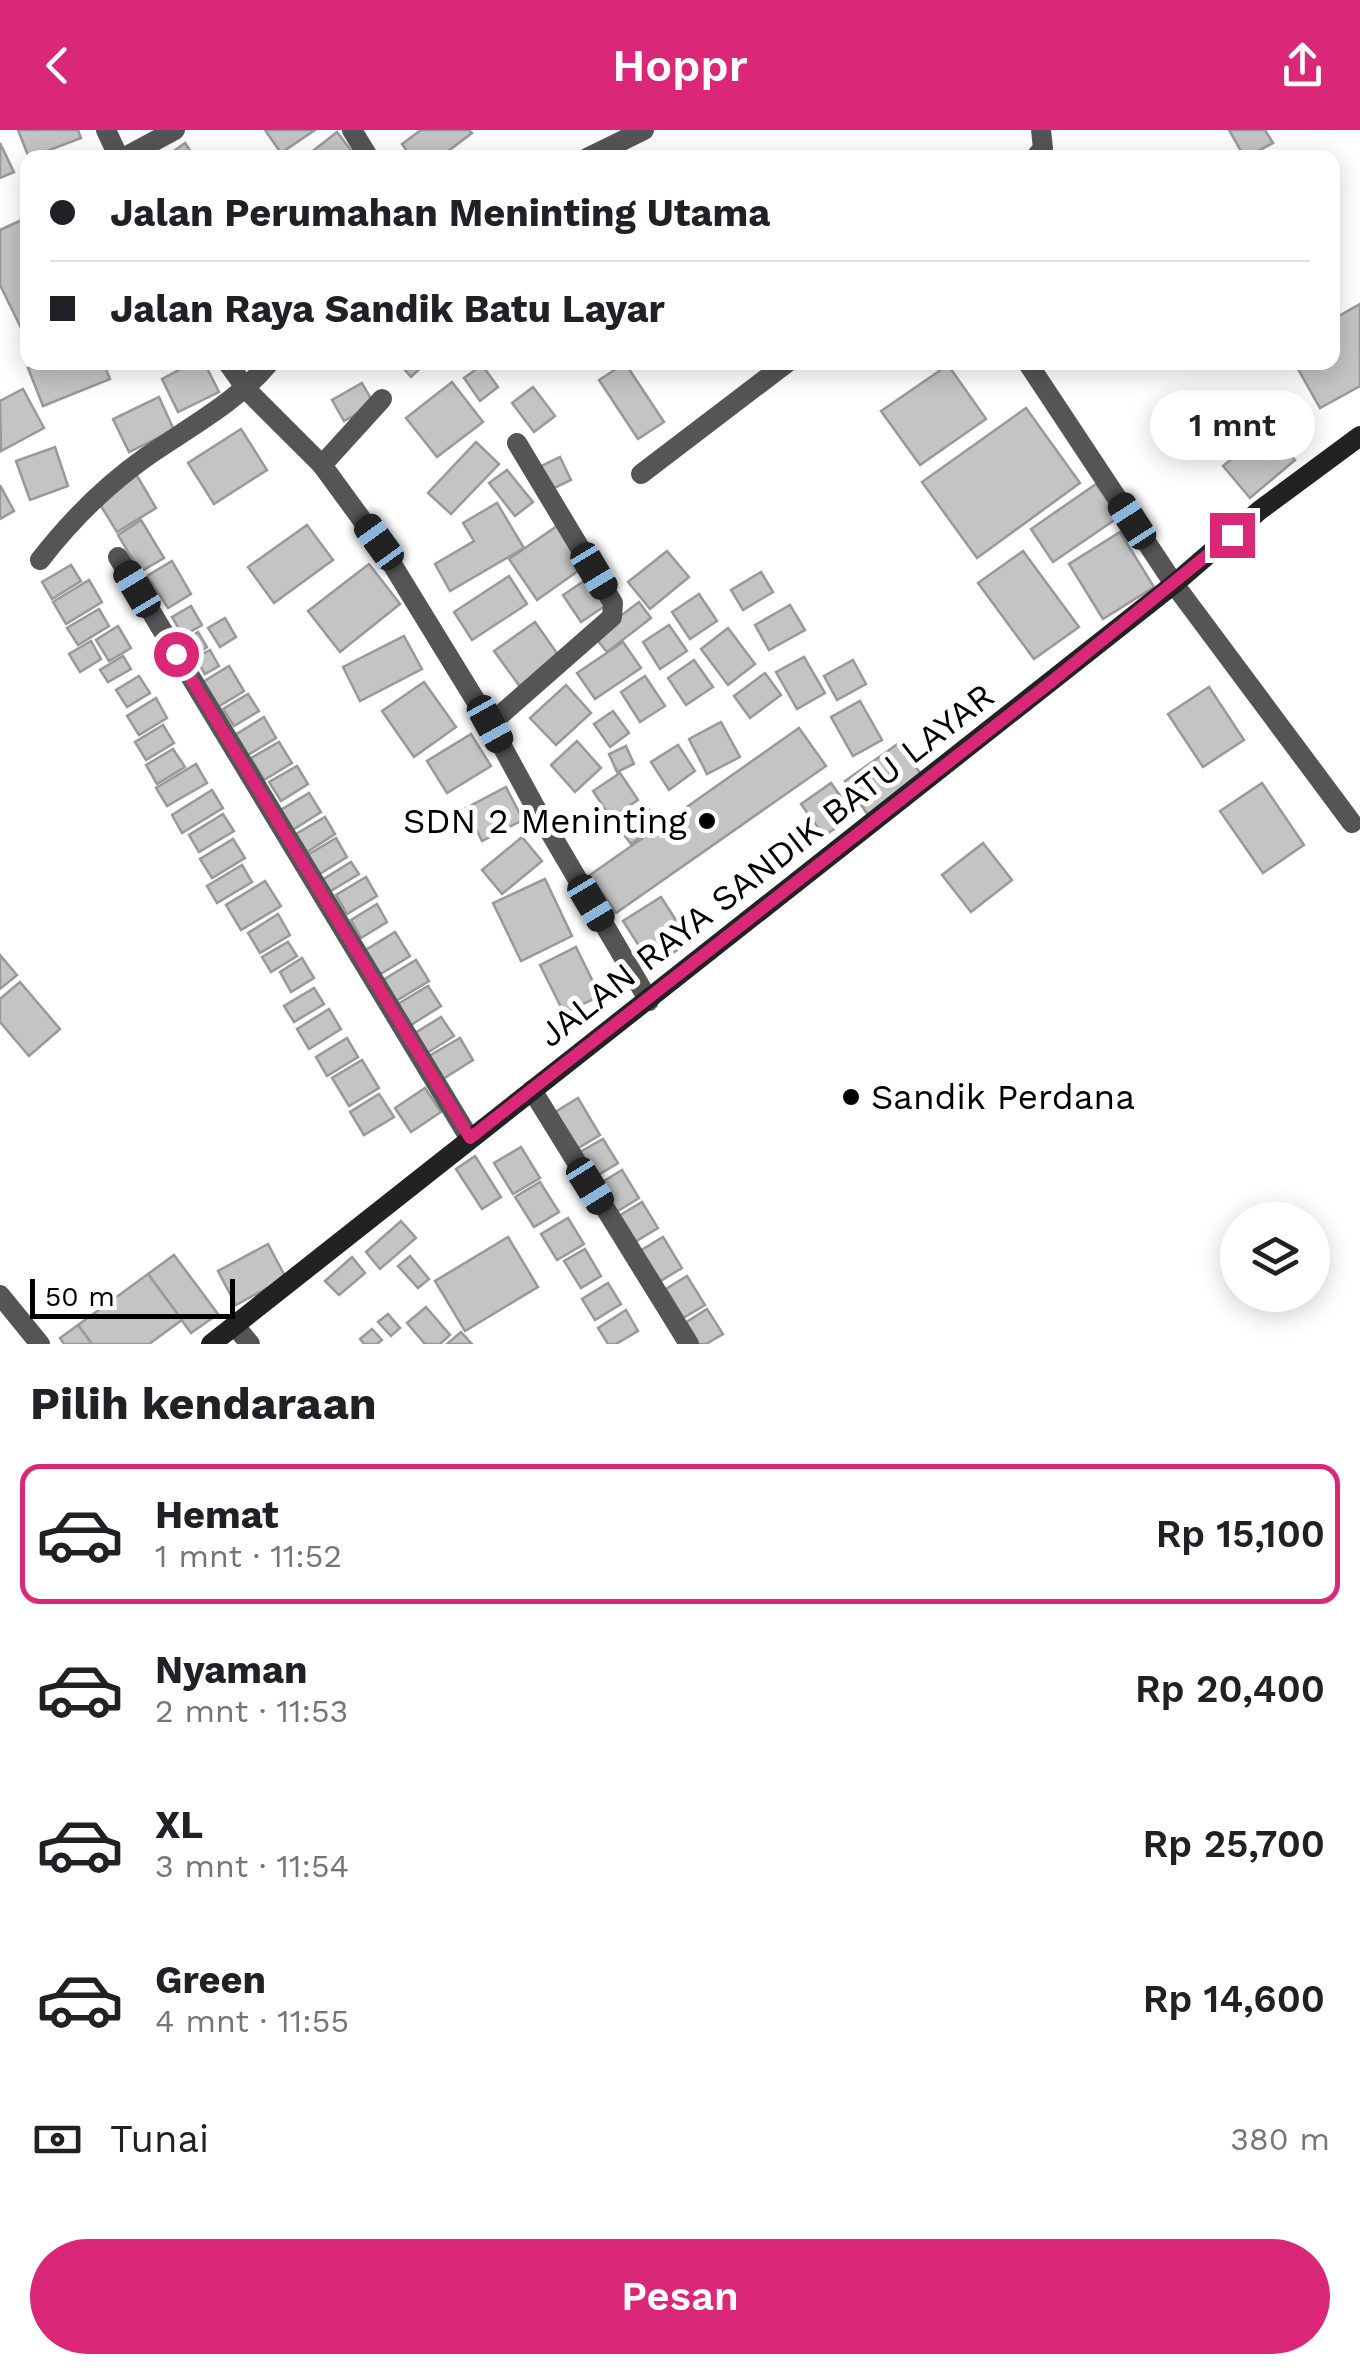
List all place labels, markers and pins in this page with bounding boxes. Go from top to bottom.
place label: SDN 2 Meninting [403,800,687,842]
marker: SDN 2 Meninting [696,810,718,832]
place label: Sandik Perdana [871,1076,1135,1118]
marker: Sandik Perdana [840,1086,862,1108]

